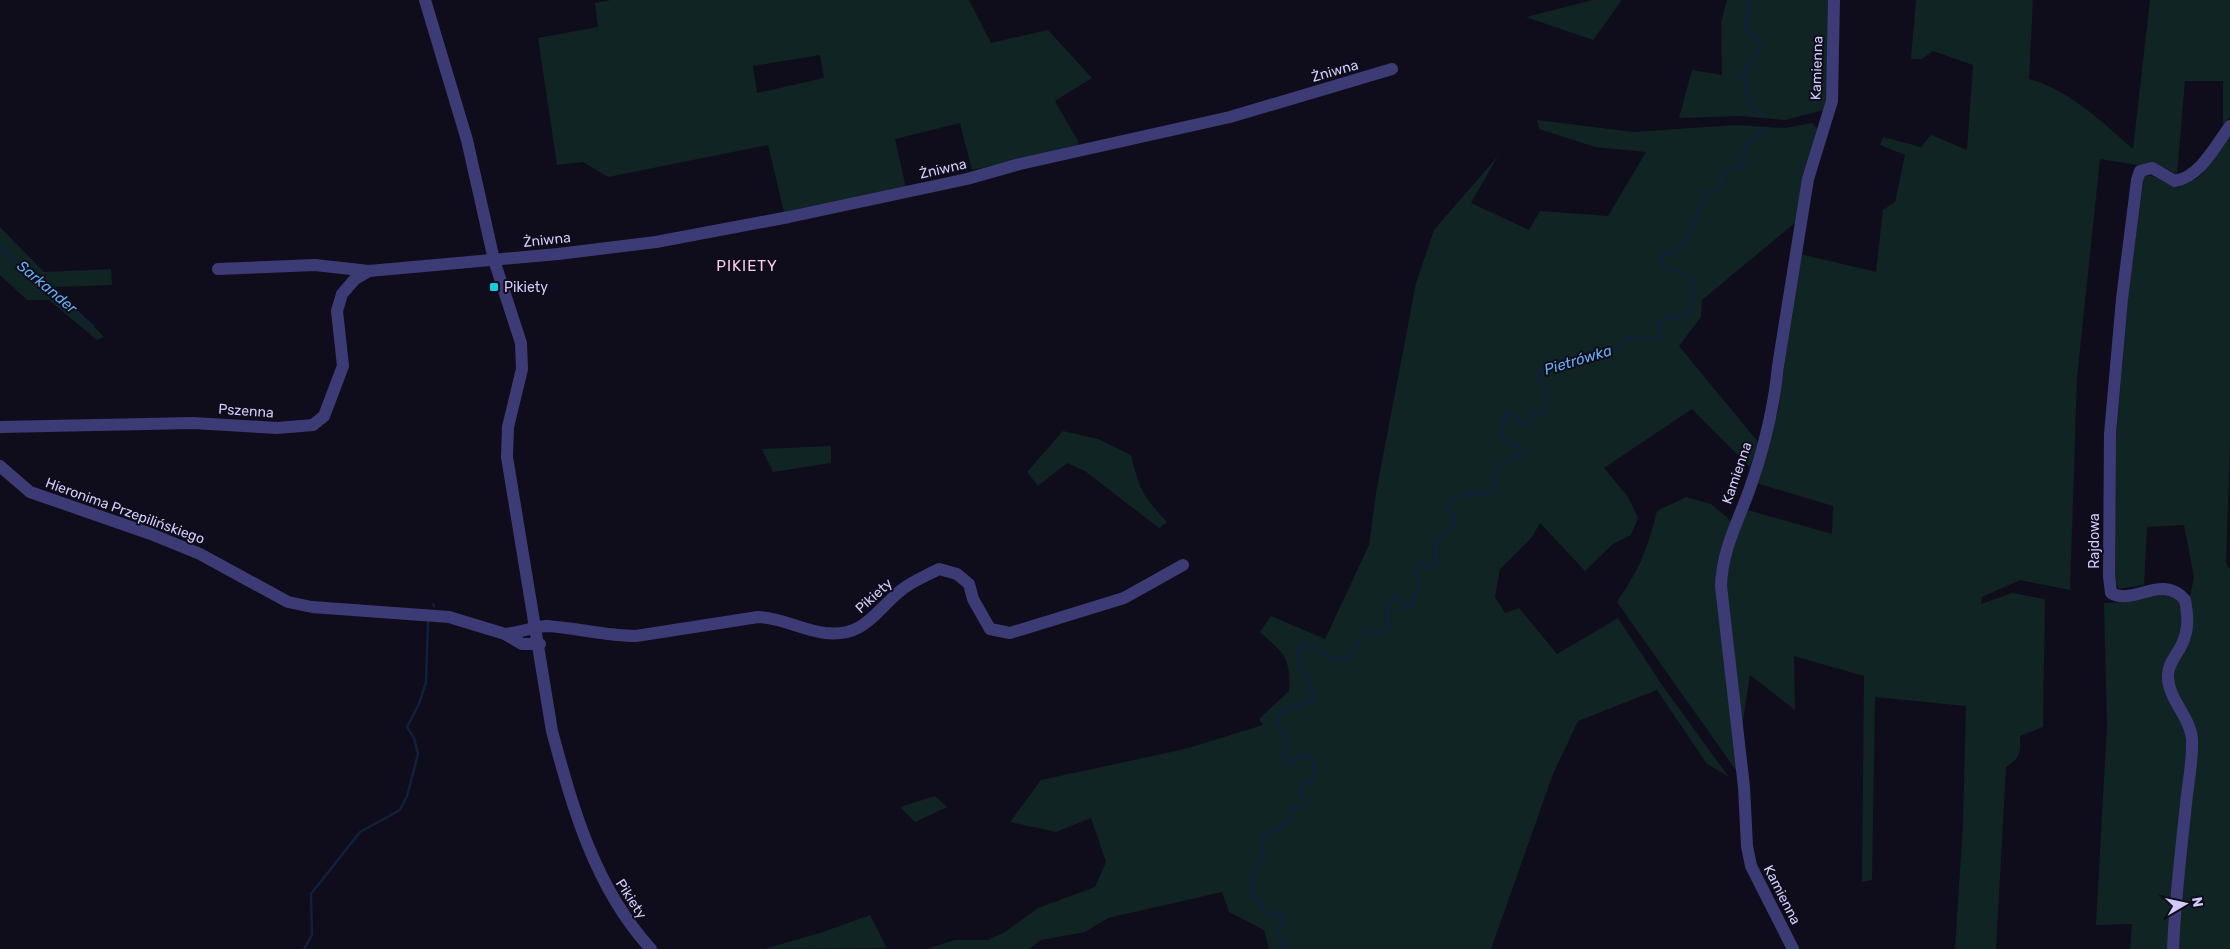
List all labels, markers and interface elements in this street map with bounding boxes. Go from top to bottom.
street label: Kamienna [1807,36,1827,100]
street label: Żniwna [1310,56,1360,86]
street label: Żniwna [918,155,968,183]
street label: Żniwna [522,229,572,251]
water label: Sarkander [13,257,82,318]
district label: PIKIETY [716,257,778,275]
place label: Pikiety [504,279,548,296]
marker: Pikiety [488,281,500,293]
water label: Pietrówka [1542,341,1614,379]
street label: Pszenna [218,401,274,421]
street label: Kamienna [1718,440,1756,506]
street label: Hieronima Przepilińskiego [43,474,207,548]
street label: Rajdowa [2086,513,2103,569]
street label: Pikiety [852,575,896,617]
street label: Kamienna [1760,862,1804,928]
street label: Pikiety [612,876,650,922]
north arrow [2160,879,2210,929]
text: N [2188,896,2207,908]

